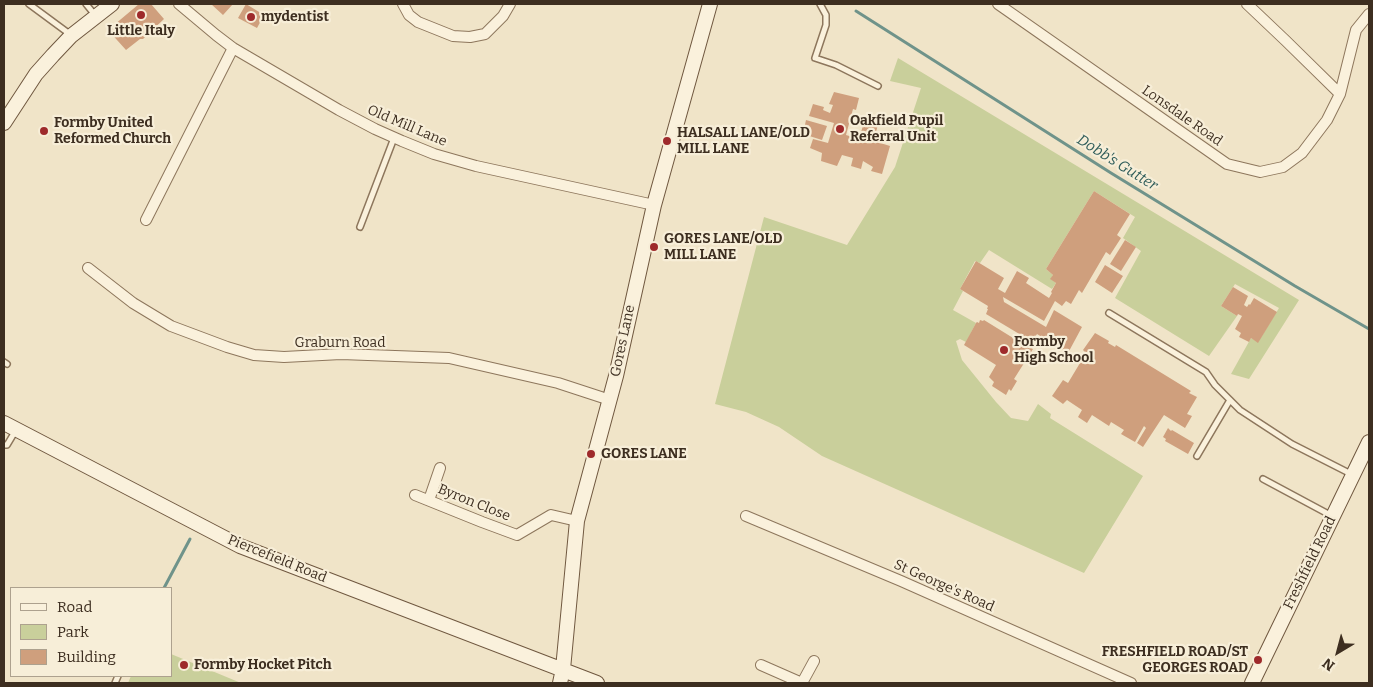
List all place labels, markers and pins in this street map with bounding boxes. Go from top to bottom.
marker: Little Italy [135,9,147,21]
place label: mydentist [261,9,329,25]
marker: mydentist [245,11,257,23]
place label: Little Italy [107,23,175,39]
place label: Oakfield Pupil Referral Unit [850,113,943,146]
place label: Formby United Reformed Church [54,115,171,148]
marker: Oakfield Pupil Referral Unit [834,123,846,135]
marker: Formby United Reformed Church [38,125,50,137]
place label: HALSALL LANE/OLD MILL LANE [677,125,810,158]
marker: HALSALL LANE/OLD MILL LANE [661,135,673,147]
place label: GORES LANE/OLD MILL LANE [664,231,782,264]
marker: GORES LANE/OLD MILL LANE [648,241,660,253]
place label: Formby High School [1014,334,1094,367]
marker: Formby High School [998,344,1010,356]
place label: GORES LANE [601,446,687,462]
marker: GORES LANE [585,448,597,460]
place label: FRESHFIELD ROAD/ST GEORGES ROAD [1102,644,1248,676]
marker: FRESHFIELD ROAD/ST GEORGES ROAD [1252,654,1264,666]
place label: Formby Hocket Pitch [194,657,331,673]
marker: Formby Hocket Pitch [178,659,190,671]

